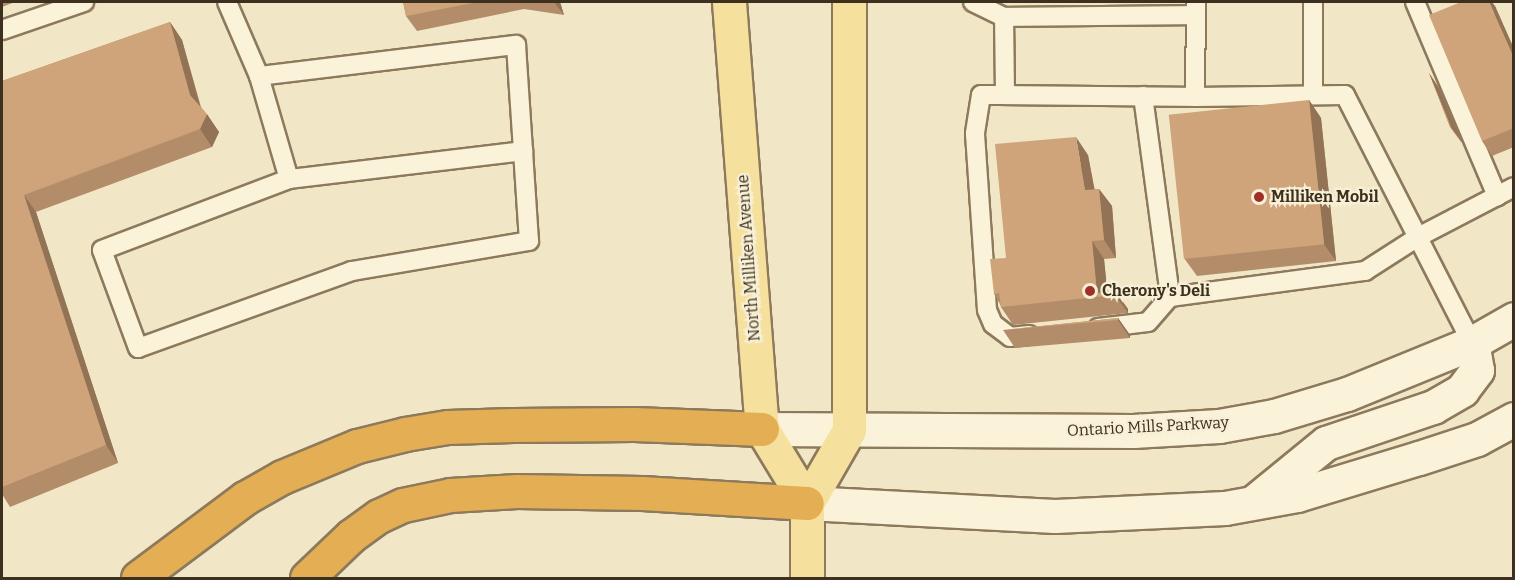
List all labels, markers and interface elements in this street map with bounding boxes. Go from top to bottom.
street label: North Milliken Avenue [734,174,764,342]
place label: Milliken Mobil [1271,187,1379,207]
marker: Milliken Mobil [1252,190,1266,204]
place label: Cherony's Deli [1102,281,1210,301]
marker: Cherony's Deli [1083,284,1097,298]
street label: Ontario Mills Parkway [1067,413,1229,441]

